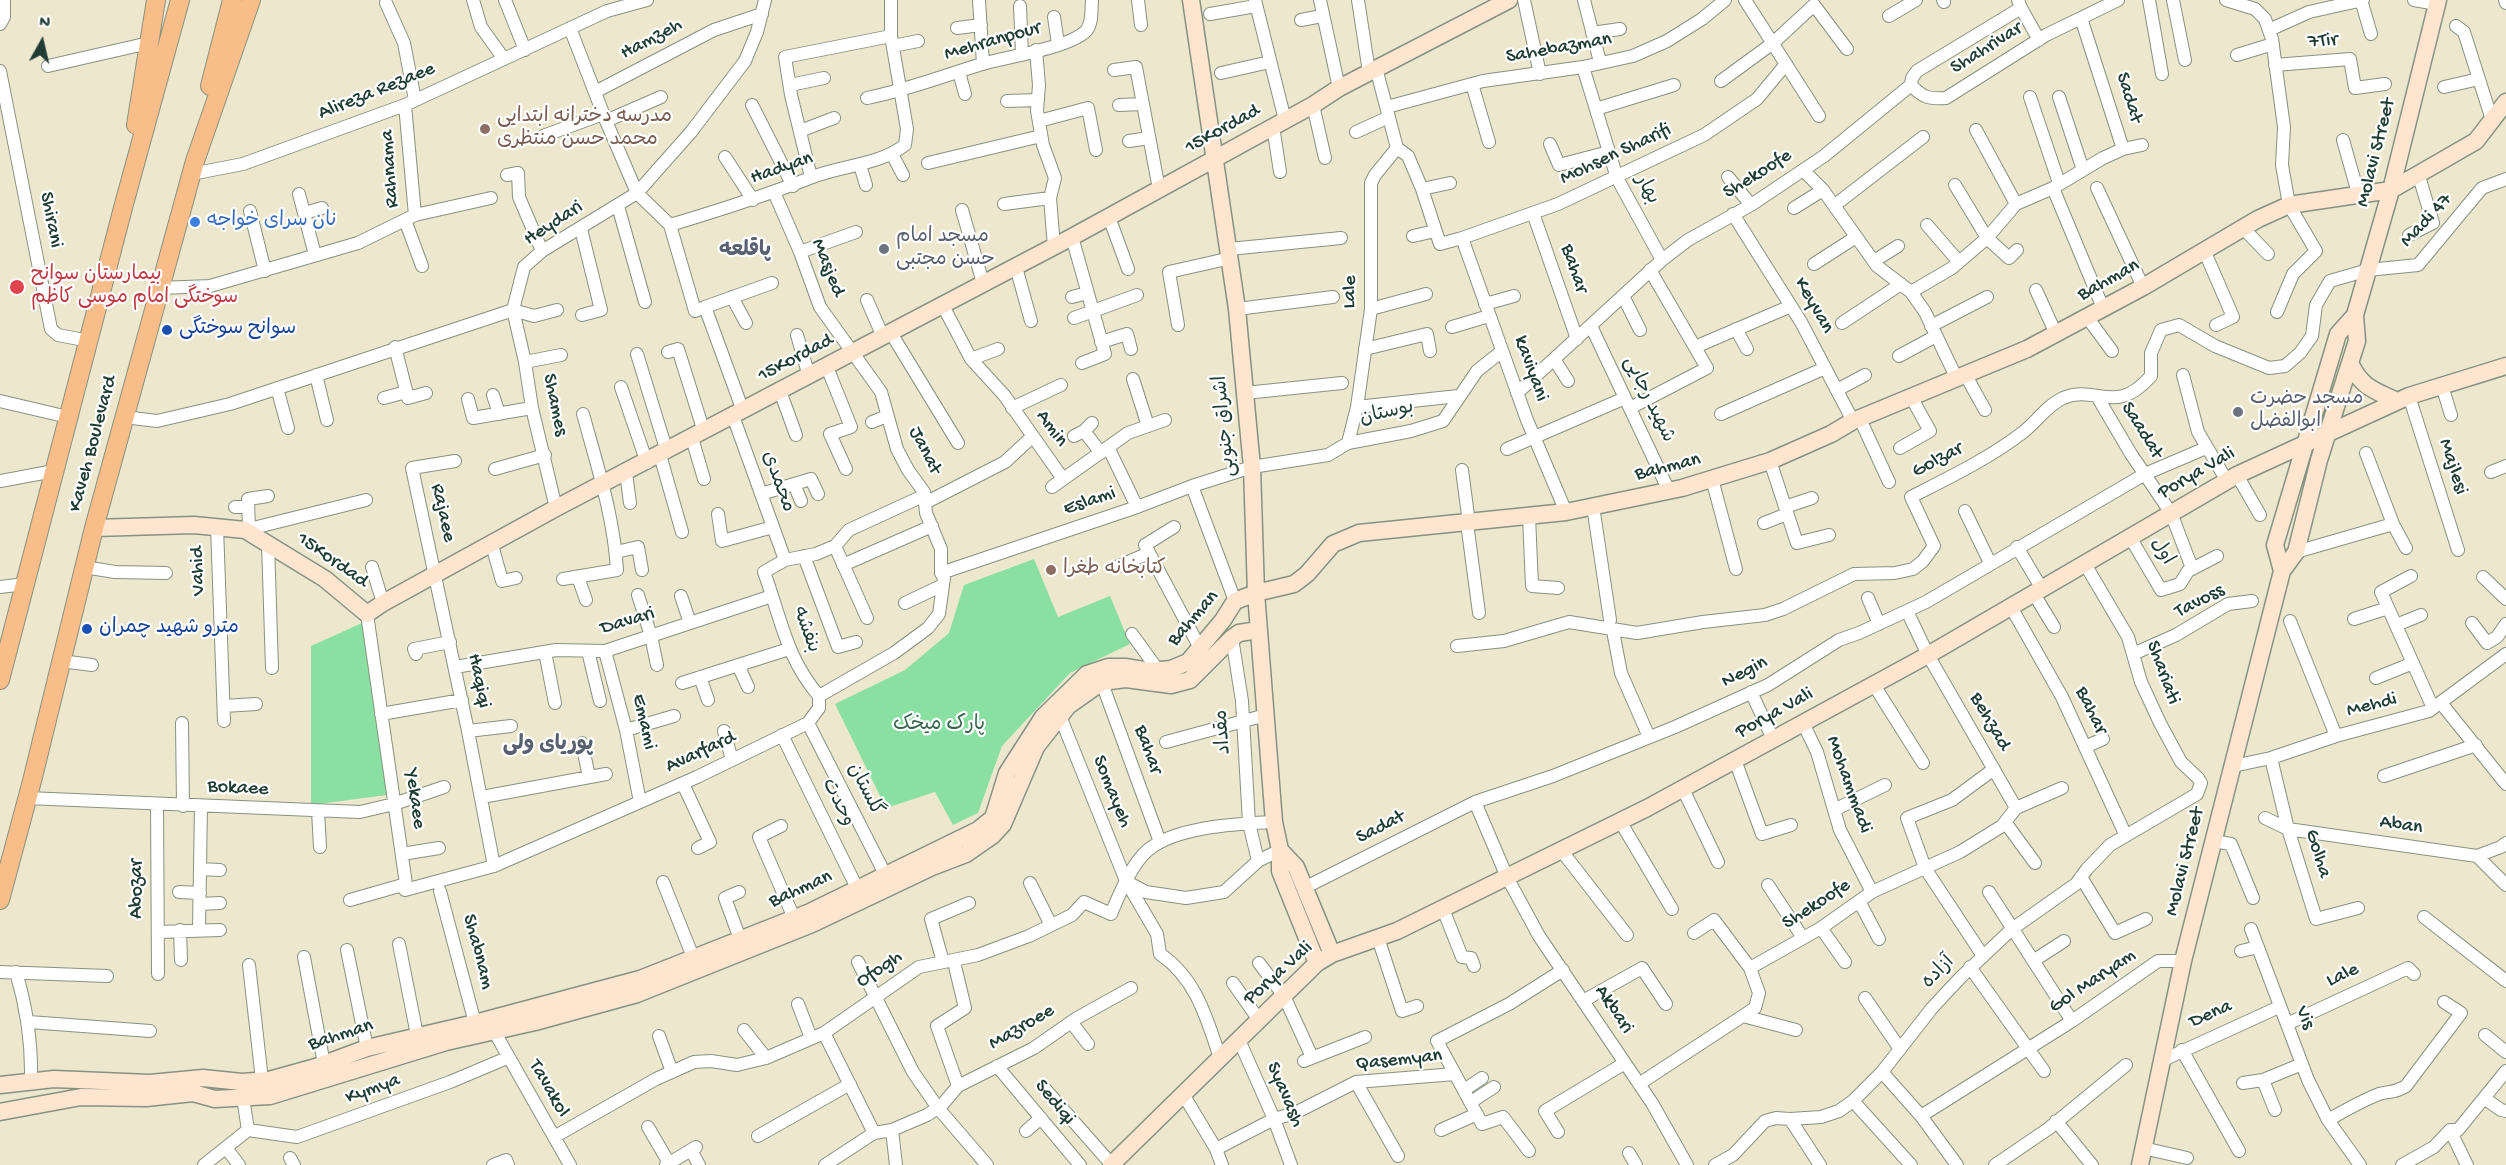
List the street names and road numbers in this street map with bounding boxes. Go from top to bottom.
street label: Hamzeh [617,14,687,66]
street label: Mehranpour [942,17,1044,67]
street label: Shahrivar [1947,18,2027,80]
street label: Sahebazman [1504,28,1614,70]
street label: 7Tir [2307,29,2339,55]
street label: Alireza Rezaee [315,58,439,126]
street label: Sadat [2109,70,2147,126]
street label: Molavi Street [2352,96,2402,210]
street label: 15Kordad [1181,100,1265,160]
street label: Mohsen Sharifi [1557,119,1675,191]
street label: Rahnama [376,129,406,209]
street label: Shekoofe [1719,145,1797,205]
street label: Hadyan [748,147,816,191]
street label: بهار [1628,171,1664,209]
street label: Madi 47 [2396,189,2458,253]
street label: Shirani [33,190,67,250]
street label: Heydari [520,196,588,252]
street label: Masjed [805,236,849,300]
street label: Bahar [1553,241,1593,297]
street label: Bahman [2074,254,2144,308]
street label: Keyvan [1787,274,1839,338]
street label: Lale [1338,275,1364,309]
street label: 15Kordad [754,329,838,389]
street label: kaviyani [1507,333,1553,405]
street label: شهید رجایی [1617,353,1679,447]
street label: Shames [536,372,572,438]
street label: Kaveh Boulevard [64,373,124,515]
street label: اشراق جنوبی [1210,374,1242,478]
street label: بوستان [1358,396,1416,432]
street label: Saadat [2114,398,2168,464]
street label: Amin [1030,406,1072,452]
street label: Janat [902,423,946,479]
street label: Majlesi [2432,436,2472,498]
street label: Golzar [1908,438,1968,484]
street label: Porya Vali [2154,442,2240,506]
street label: محمدی [755,448,799,516]
street label: Bahman [1633,448,1703,488]
street label: Rajaee [424,481,460,545]
street label: Eslami [1061,482,1119,522]
street label: 15Kordad [292,528,372,594]
street label: اول [2144,534,2178,570]
street label: Vahid [186,546,212,596]
street label: Tavoss [2171,579,2229,625]
street label: Bahman [1163,586,1225,652]
street label: Davari [598,602,658,642]
street label: بنفشه [786,604,824,656]
street label: Shariati [2139,638,2185,708]
street label: Negin [1718,651,1772,695]
street label: Haqiqi [461,652,495,710]
street label: Porya Vali [1732,683,1818,745]
street label: Bahar [2068,683,2112,739]
street label: Mehdi [2344,688,2400,724]
street label: Behzad [1963,689,2015,755]
street label: Emami [625,692,661,752]
street label: مقداد [1210,709,1238,755]
street label: Bahar [1127,722,1167,778]
street label: Avarfard [662,726,740,780]
street label: Mohammadi [1819,733,1877,837]
street label: Somayeh [1086,752,1136,832]
street label: گلستان [841,760,887,820]
street label: Yekaee [398,767,430,831]
street label: Bokaee [207,775,269,803]
street label: وحدت [815,775,859,831]
street label: Molavi Street [2161,805,2211,919]
street label: Sadat [1353,806,1409,850]
street label: Aban [2378,811,2424,841]
street label: Golha [2298,827,2336,881]
street label: Abozar [126,859,150,919]
street label: Bahman [766,865,836,915]
street label: Shekoofe [1778,874,1856,936]
street label: Shabnam [456,912,498,992]
street label: Porya Vali [1239,937,1319,1011]
street label: Gol Maryam [2045,944,2141,1020]
street label: Ofogh [852,946,908,994]
street label: آزاده [1917,951,1961,995]
street label: Lale [2323,958,2363,994]
street label: Akbari [1588,981,1638,1039]
street label: Dena [2186,995,2236,1035]
street label: Mazroee [985,1000,1059,1056]
street label: Vis [2289,1003,2319,1033]
street label: Bahman [305,1014,377,1058]
street label: Qasemyan [1355,1045,1443,1077]
street label: Tavakol [522,1056,574,1122]
street label: Syavash [1260,1059,1308,1131]
street label: Kymya [343,1069,403,1111]
street label: Sediqi [1028,1075,1080,1131]

